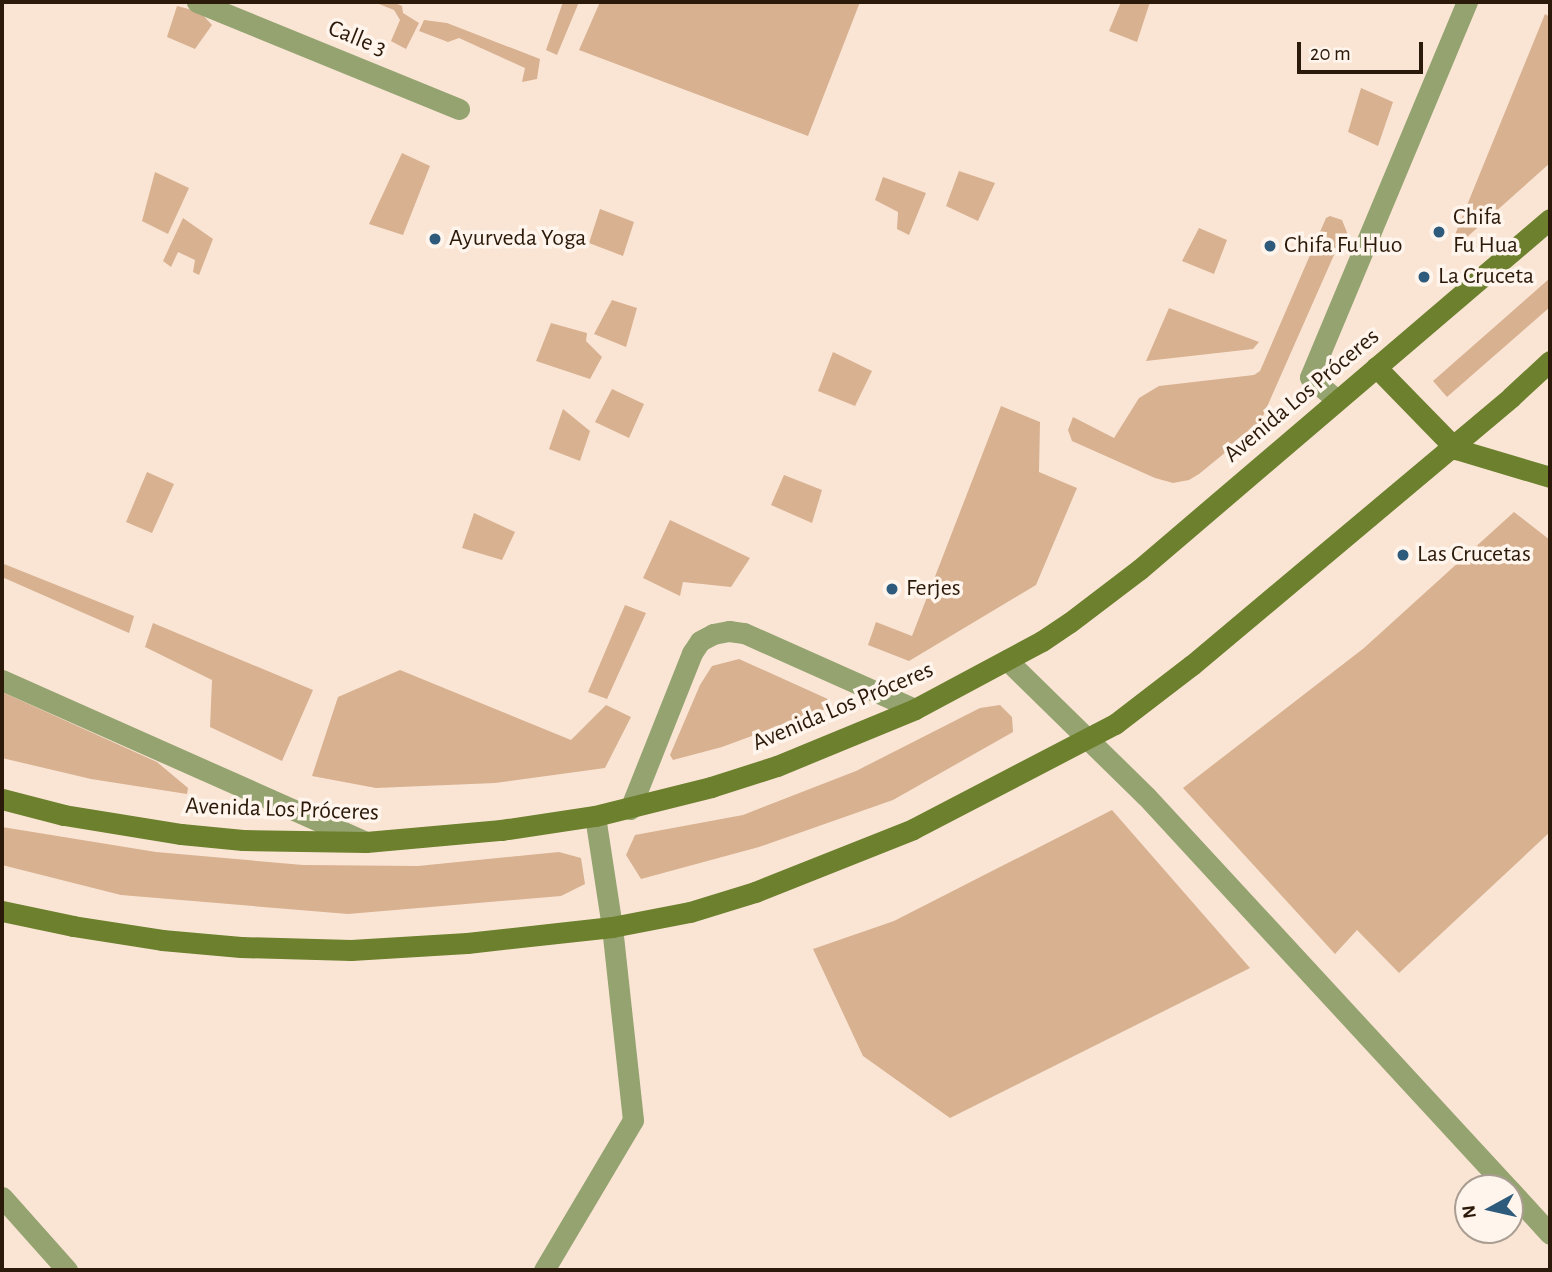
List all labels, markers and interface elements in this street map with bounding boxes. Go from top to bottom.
street label: Calle 3 [324,14,390,64]
scale bar [1300,28,1426,72]
text: 20 m [1310,43,1351,64]
place label: Chifa Fu Hua [1453,204,1518,260]
marker: Chifa Fu Hua [1431,224,1447,240]
place label: Ayurveda Yoga [449,225,586,253]
marker: Ayurveda Yoga [427,231,443,247]
place label: Chifa Fu Huo [1284,232,1403,260]
marker: Chifa Fu Huo [1262,238,1278,254]
place label: La Cruceta [1438,263,1534,291]
marker: La Cruceta [1416,269,1432,285]
street label: Avenida Los Próceres [1218,323,1386,469]
place label: Las Crucetas [1417,541,1531,569]
marker: Las Crucetas [1395,547,1411,563]
place label: Ferjes [906,575,961,603]
marker: Ferjes [884,581,900,597]
street label: Avenida Los Próceres [748,656,938,758]
street label: Avenida Los Próceres [185,792,379,828]
north arrow [1454,1174,1524,1244]
text: N [1459,1204,1480,1220]

